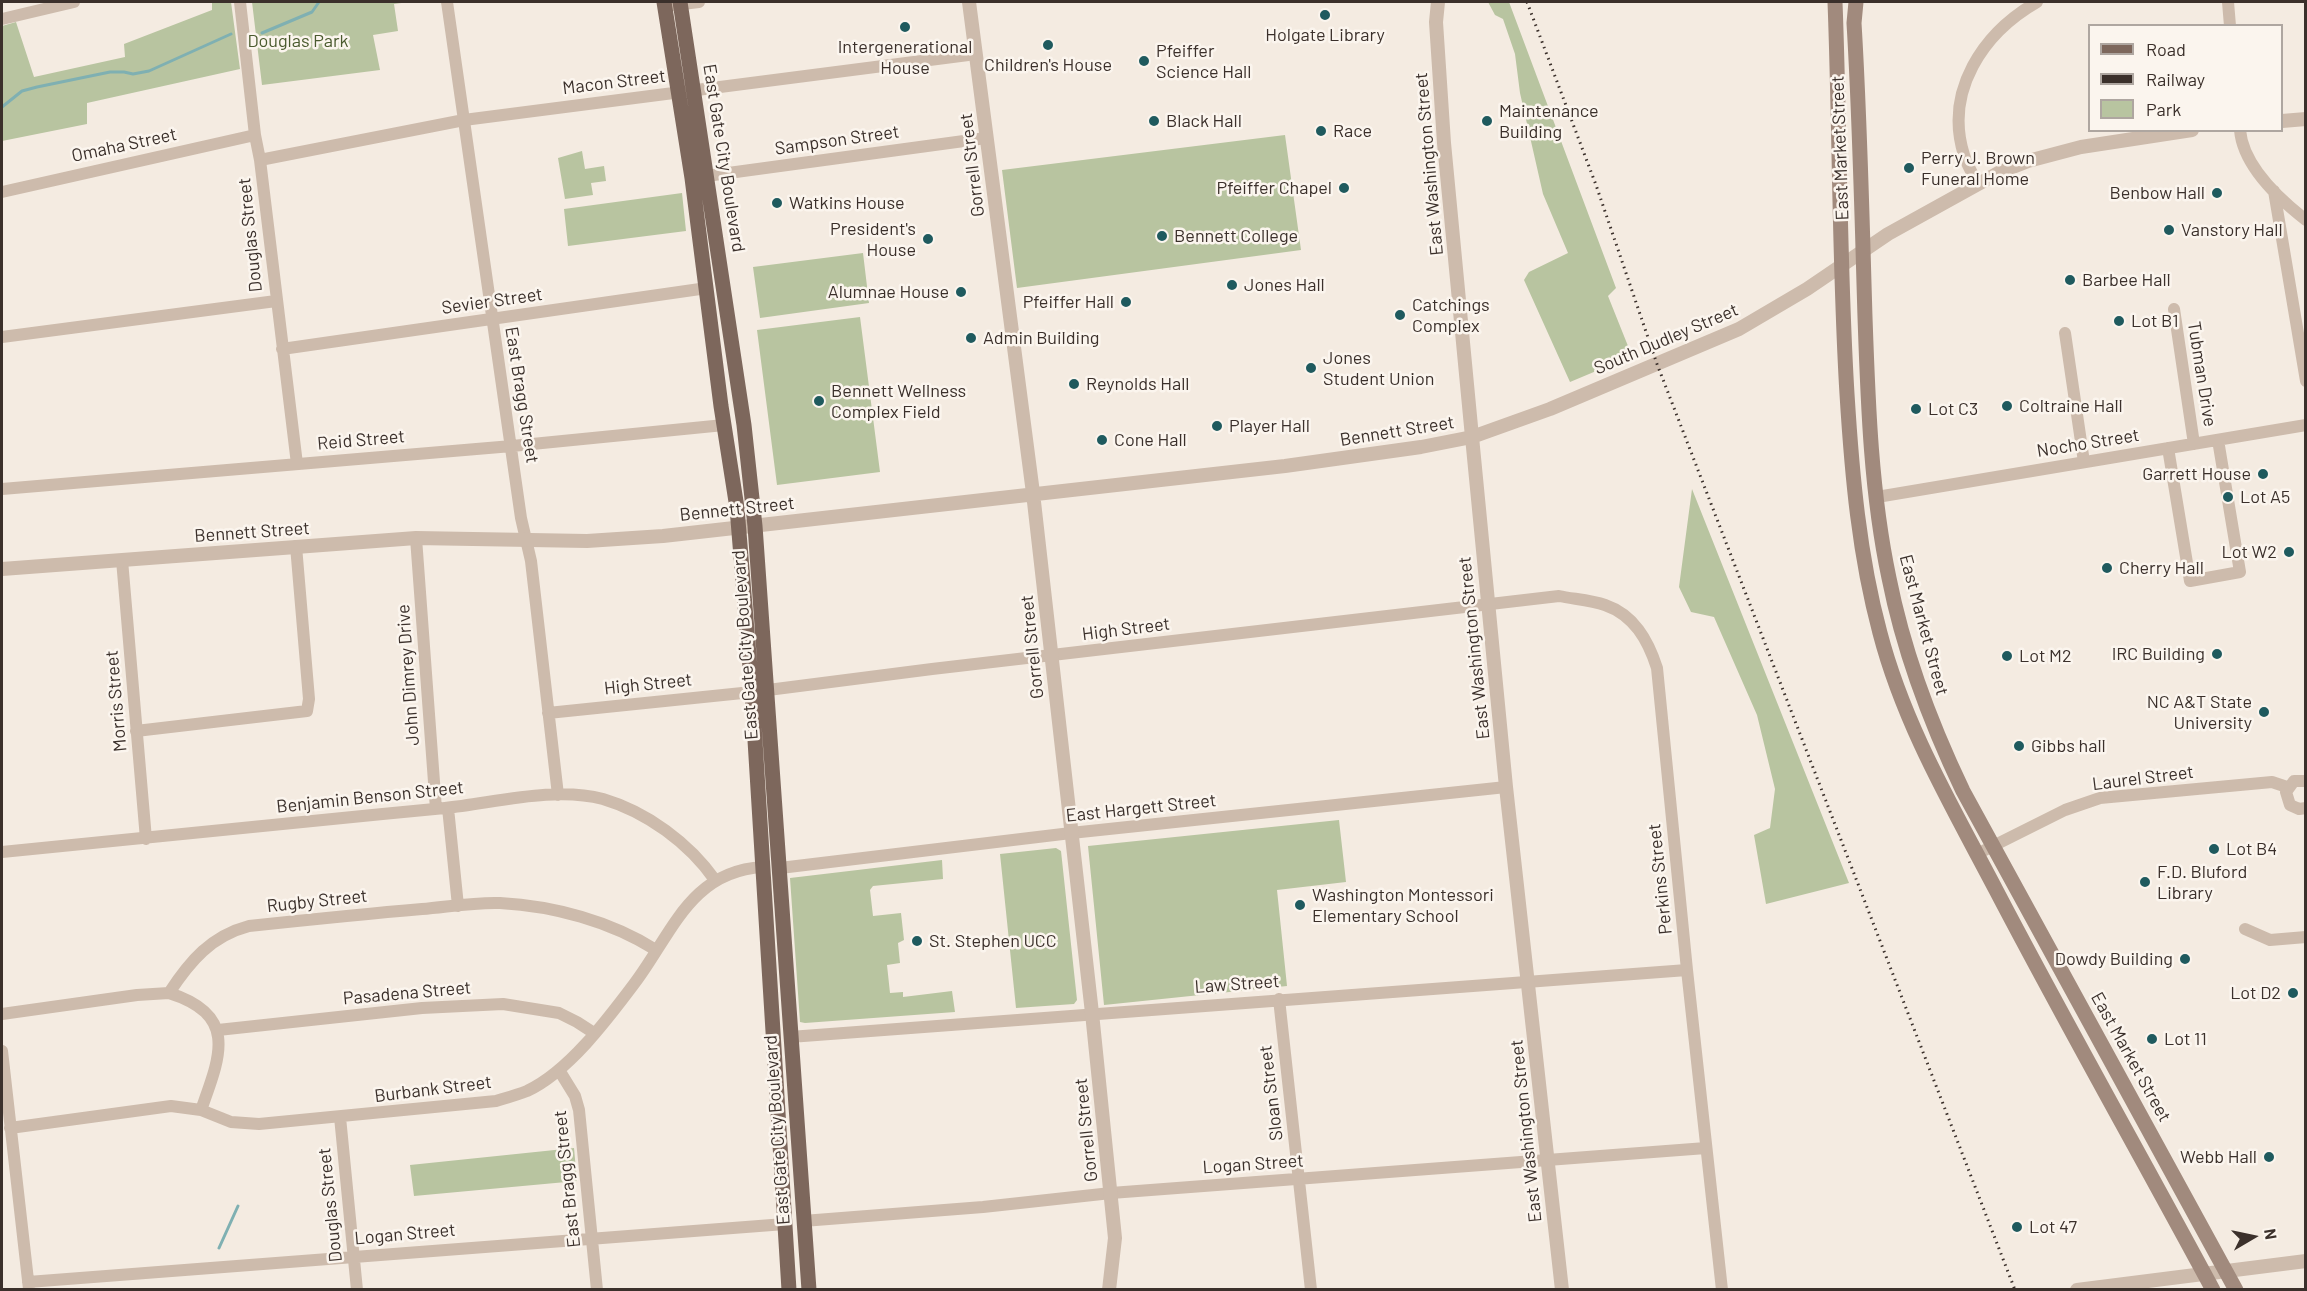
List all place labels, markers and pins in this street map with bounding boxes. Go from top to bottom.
marker: Holgate Library [1318,8,1332,22]
marker: Intergenerational House [898,20,912,34]
place label: Holgate Library [1265,24,1385,46]
place label: Intergenerational House [838,36,972,78]
marker: Children's House [1041,38,1055,52]
place label: Pfeiffer Science Hall [1156,40,1251,82]
place label: Children's House [984,54,1112,76]
marker: Pfeiffer Science Hall [1137,54,1151,68]
place label: Maintenance Building [1499,100,1599,142]
place label: Black Hall [1166,110,1242,132]
marker: Black Hall [1147,114,1161,128]
marker: Maintenance Building [1480,114,1494,128]
place label: Race [1333,120,1372,142]
marker: Race [1314,124,1328,138]
place label: Perry J. Brown Funeral Home [1921,147,2035,190]
marker: Perry J. Brown Funeral Home [1902,161,1916,175]
place label: Pfeiffer Chapel [1217,177,1332,199]
marker: Pfeiffer Chapel [1337,181,1351,195]
place label: Benbow Hall [2109,182,2205,204]
marker: Benbow Hall [2210,186,2224,200]
place label: Watkins House [789,192,905,214]
marker: Watkins House [770,196,784,210]
place label: President's House [830,218,916,260]
place label: Vanstory Hall [2181,219,2283,241]
marker: Vanstory Hall [2162,223,2176,237]
place label: Bennett College [1174,225,1298,247]
marker: Bennett College [1155,229,1169,243]
marker: President's House [921,232,935,246]
place label: Barbee Hall [2082,269,2171,291]
marker: Barbee Hall [2063,273,2077,287]
place label: Jones Hall [1244,274,1325,296]
marker: Jones Hall [1225,278,1239,292]
place label: Alumnae House [828,281,949,303]
marker: Alumnae House [954,285,968,299]
place label: Pfeiffer Hall [1023,291,1114,313]
place label: Catchings Complex [1412,294,1490,336]
marker: Pfeiffer Hall [1119,295,1133,309]
marker: Catchings Complex [1393,308,1407,322]
place label: Lot B1 [2131,310,2179,332]
marker: Lot B1 [2112,314,2126,328]
place label: Admin Building [983,327,1099,349]
marker: Admin Building [964,331,978,345]
place label: Jones Student Union [1323,347,1434,389]
marker: Jones Student Union [1304,361,1318,375]
place label: Reynolds Hall [1086,373,1189,395]
marker: Reynolds Hall [1067,377,1081,391]
place label: Bennett Wellness Complex Field [831,380,966,422]
marker: Bennett Wellness Complex Field [812,394,826,408]
place label: Coltraine Hall [2019,395,2123,417]
place label: Lot C3 [1928,398,1978,420]
marker: Coltraine Hall [2000,399,2014,413]
marker: Lot C3 [1909,402,1923,416]
place label: Player Hall [1229,415,1310,437]
marker: Player Hall [1210,419,1224,433]
place label: Cone Hall [1114,429,1187,451]
marker: Cone Hall [1095,433,1109,447]
place label: Garrett House [2142,463,2251,485]
marker: Garrett House [2256,467,2270,481]
place label: Lot A5 [2240,486,2290,508]
marker: Lot A5 [2221,490,2235,504]
place label: Lot W2 [2221,541,2277,563]
marker: Lot W2 [2282,545,2296,559]
place label: Cherry Hall [2119,557,2204,579]
marker: Cherry Hall [2100,561,2114,575]
place label: IRC Building [2112,643,2205,665]
place label: Lot M2 [2019,645,2072,667]
marker: IRC Building [2210,647,2224,661]
marker: Lot M2 [2000,649,2014,663]
place label: NC A&T State University [2147,691,2252,734]
marker: NC A&T State University [2257,705,2271,719]
place label: Gibbs hall [2031,735,2106,757]
marker: Gibbs hall [2012,739,2026,753]
place label: Lot B4 [2226,838,2277,860]
marker: Lot B4 [2207,842,2221,856]
place label: F.D. Bluford Library [2157,861,2247,904]
marker: F.D. Bluford Library [2138,875,2152,889]
place label: Washington Montessori Elementary School [1312,884,1494,926]
marker: Washington Montessori Elementary School [1293,898,1307,912]
place label: St. Stephen UCC [929,930,1057,952]
marker: St. Stephen UCC [910,934,924,948]
place label: Dowdy Building [2055,948,2173,970]
marker: Dowdy Building [2178,952,2192,966]
place label: Lot D2 [2230,982,2281,1004]
marker: Lot D2 [2286,986,2300,1000]
place label: Lot 11 [2164,1028,2207,1050]
marker: Lot 11 [2145,1032,2159,1046]
place label: Webb Hall [2180,1146,2257,1168]
marker: Webb Hall [2262,1150,2276,1164]
place label: Lot 47 [2029,1216,2077,1238]
marker: Lot 47 [2010,1220,2024,1234]

